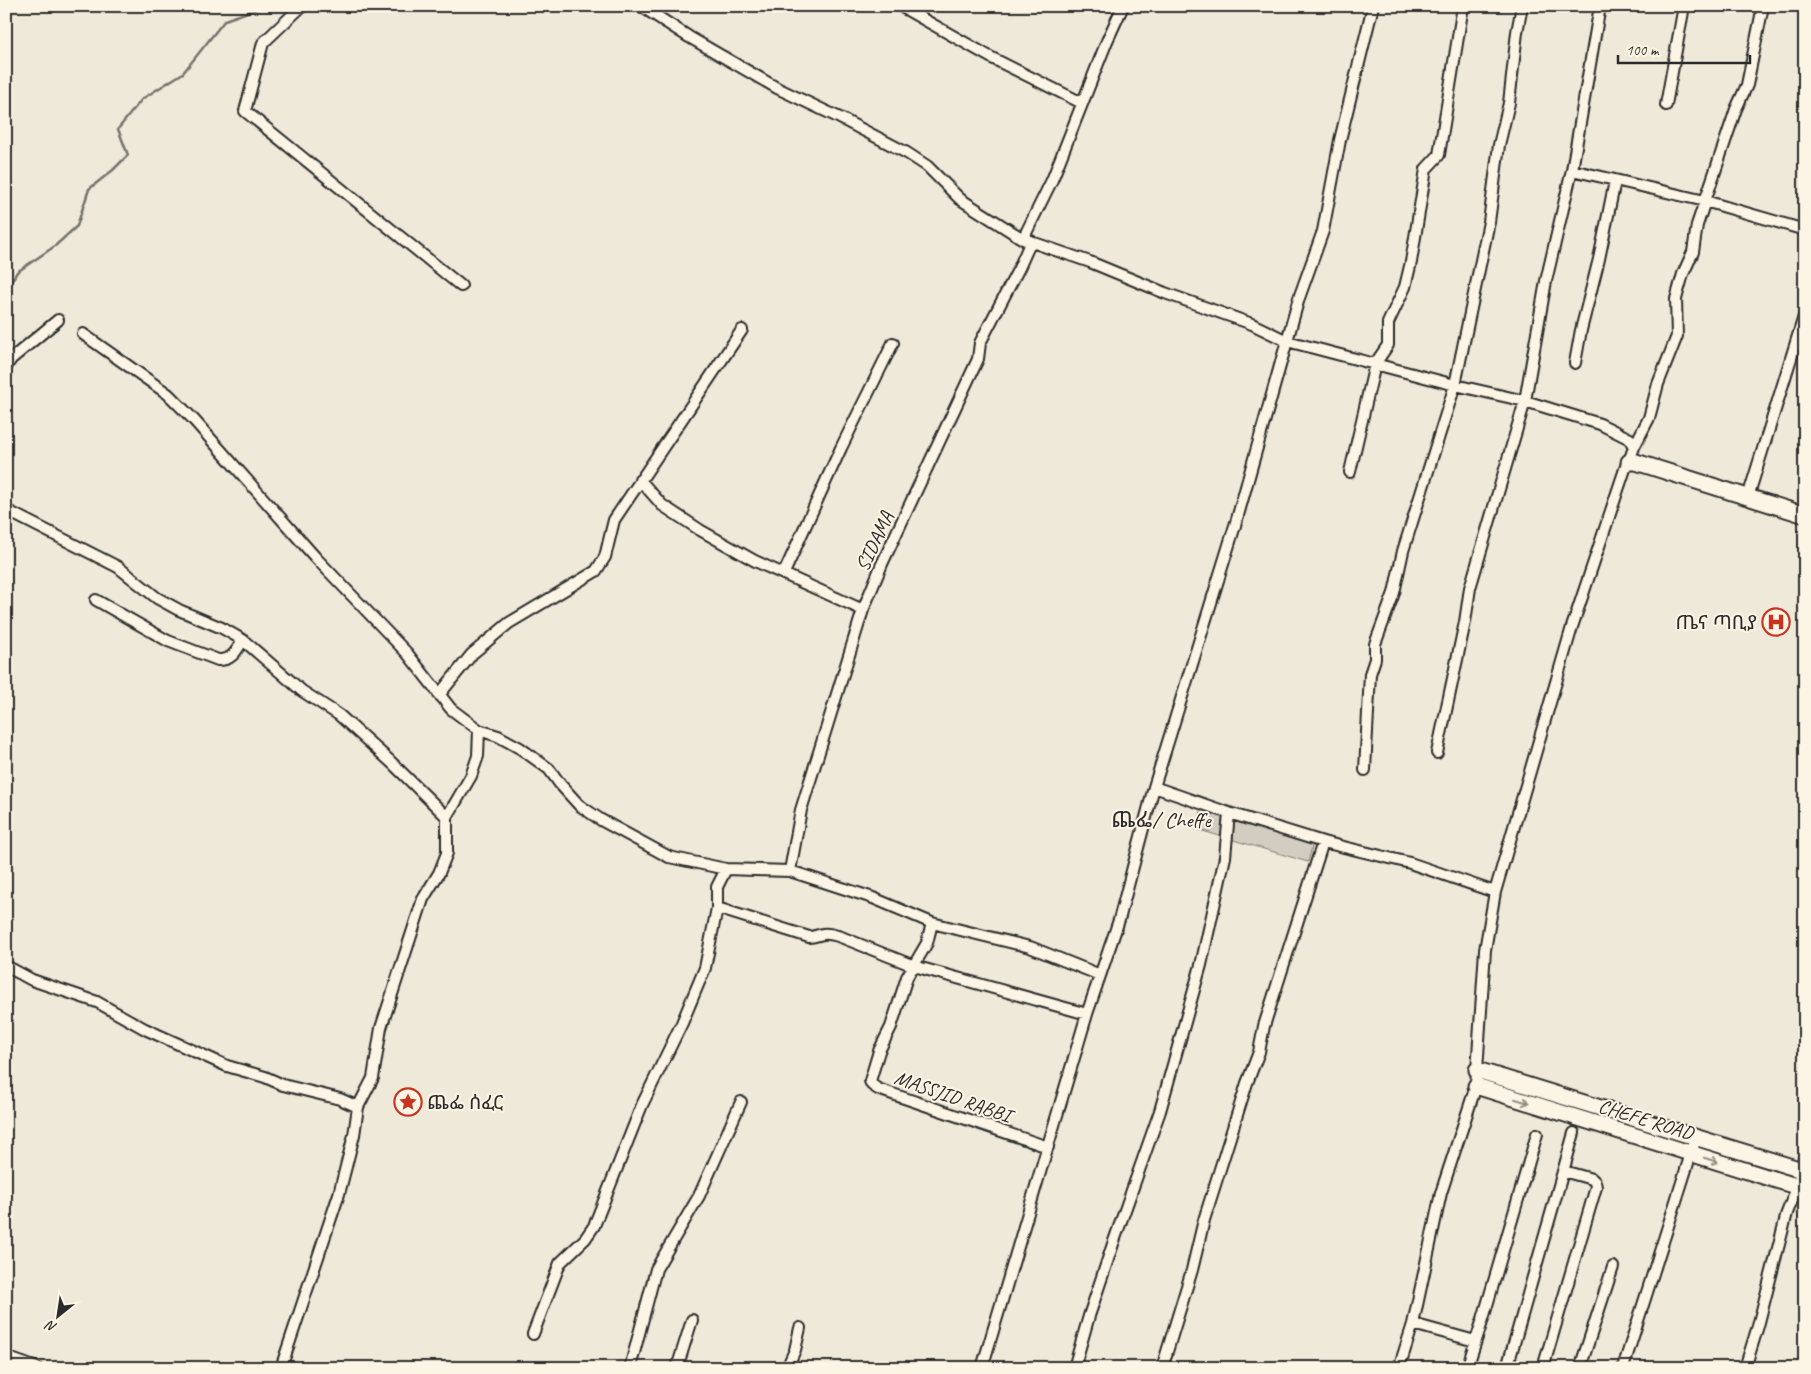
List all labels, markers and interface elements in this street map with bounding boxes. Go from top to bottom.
scale bar [1618,32,1751,64]
text: 100 m [1626,41,1660,60]
street label: SIDAMA [850,507,899,575]
hospital icon: ጤና ጣቢያ [1761,607,1791,637]
place label: ጤና ጣቢያ [1676,610,1757,635]
district label: ጨፌ/ Cheffe [1111,806,1212,834]
street label: MASSJID RABBI [891,1065,1019,1130]
place icon: ጨፌ ሰፈር [393,1087,423,1117]
place label: ጨፌ ሰፈር [427,1090,503,1115]
street label: CHEFE ROAD [1595,1093,1698,1146]
one-way arrow [1514,1096,1530,1106]
one-way arrow [1702,1155,1718,1165]
north arrow [32,1292,82,1342]
text: N [42,1316,60,1336]

